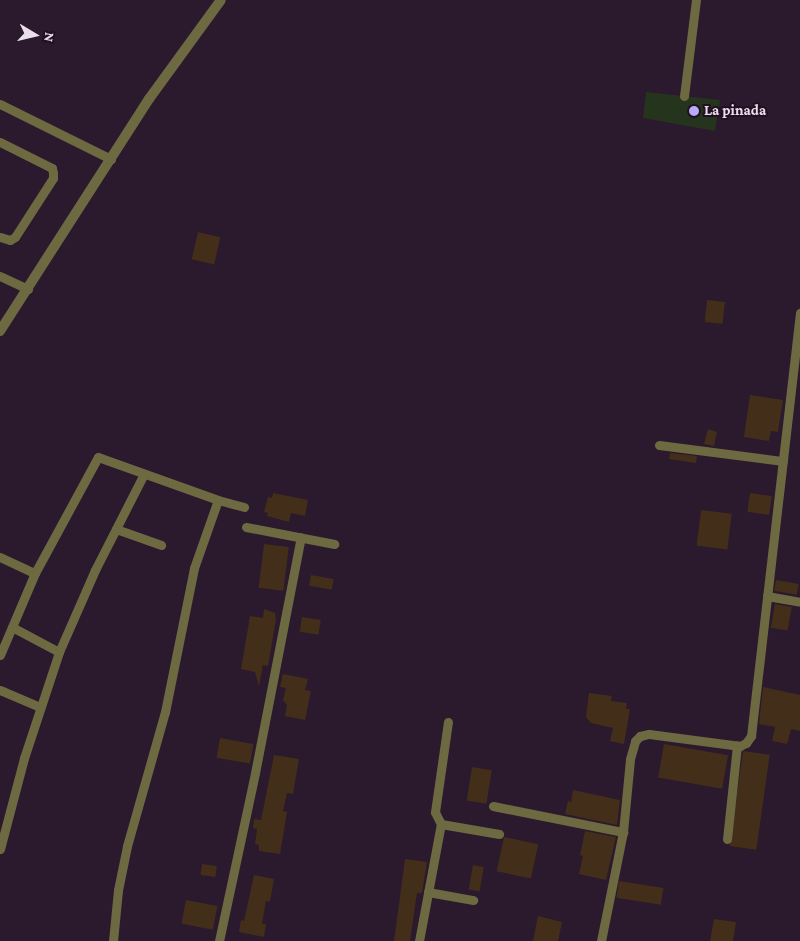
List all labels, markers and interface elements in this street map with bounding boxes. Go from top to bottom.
north arrow [10,10,60,60]
text: N [41,31,58,43]
place label: La pinada [704,102,766,120]
marker: La pinada [688,105,700,117]

